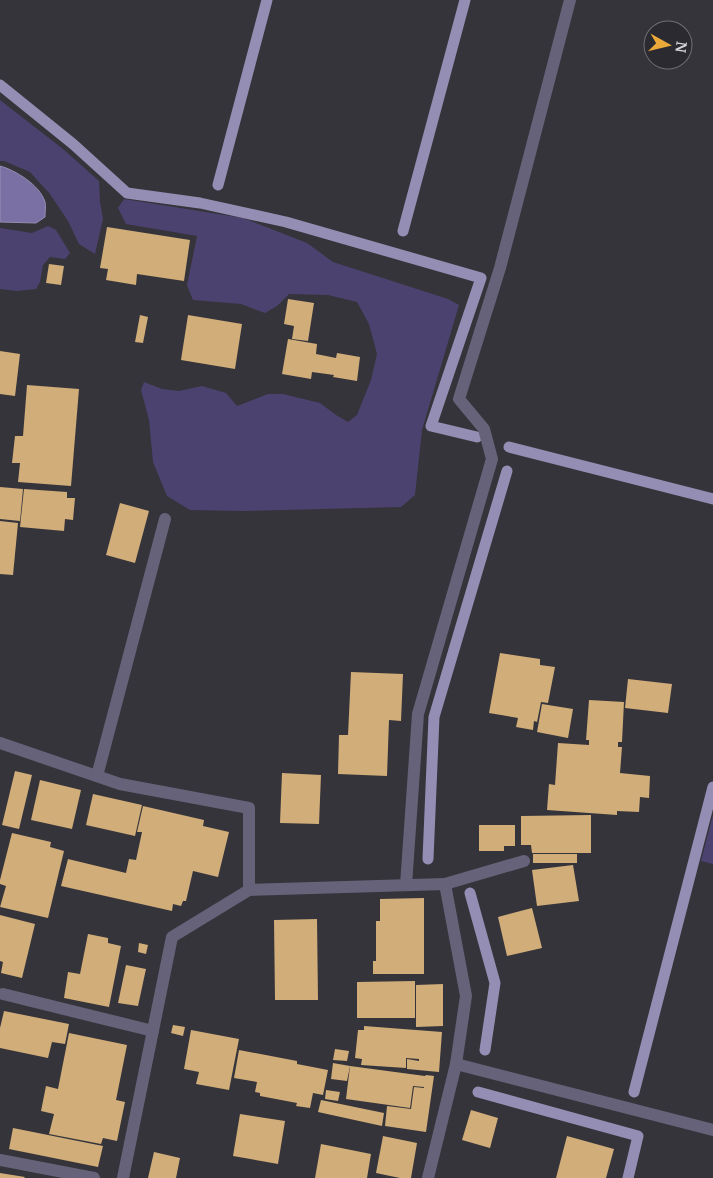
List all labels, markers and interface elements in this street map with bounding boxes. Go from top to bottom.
north arrow [643,20,693,70]
text: N [671,40,691,54]

